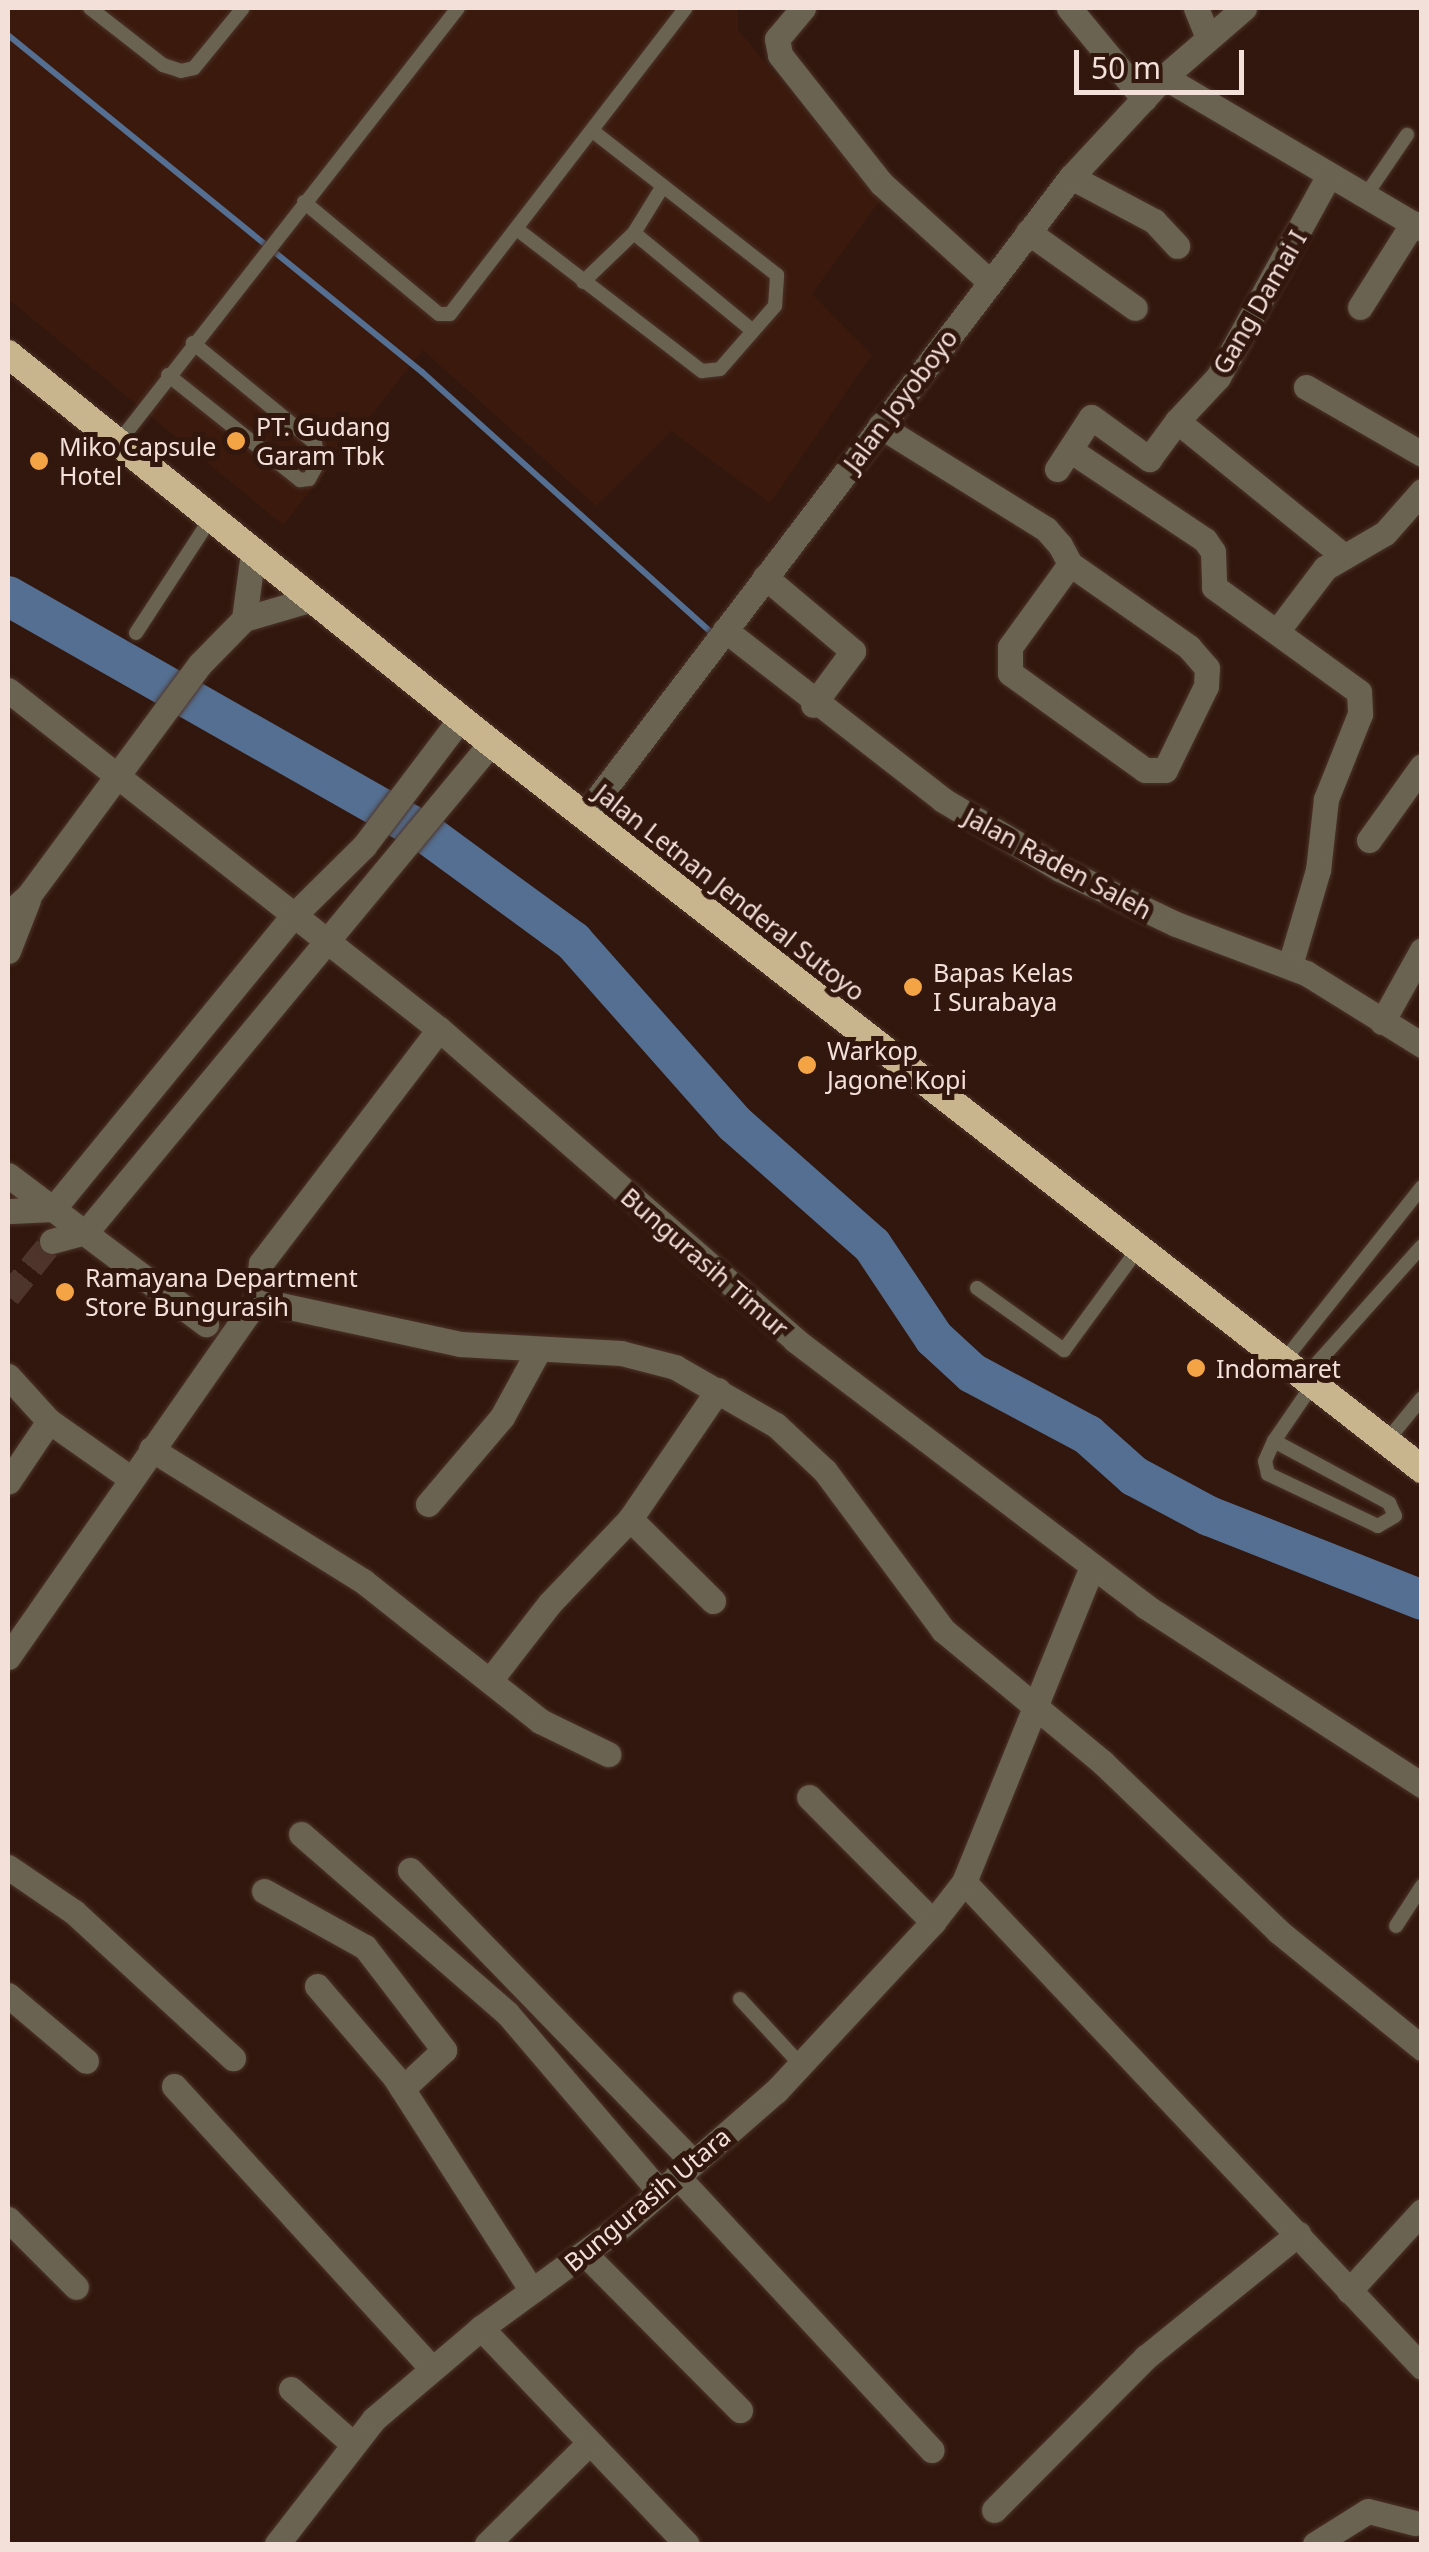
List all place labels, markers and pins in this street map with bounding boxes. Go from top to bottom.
place label: PT. Gudang Garam Tbk [256,412,391,471]
marker: PT. Gudang Garam Tbk [225,430,247,452]
place label: Miko Capsule Hotel [59,432,216,491]
marker: Miko Capsule Hotel [28,450,50,472]
place label: Bapas Kelas I Surabaya [933,958,1073,1017]
marker: Bapas Kelas I Surabaya [902,976,924,998]
place label: Warkop Jagone Kopi [827,1036,967,1095]
marker: Warkop Jagone Kopi [796,1054,818,1076]
place label: Ramayana Department Store Bungurasih [85,1263,358,1322]
marker: Ramayana Department Store Bungurasih [54,1281,76,1303]
place label: Indomaret [1216,1353,1341,1383]
marker: Indomaret [1185,1357,1207,1379]

